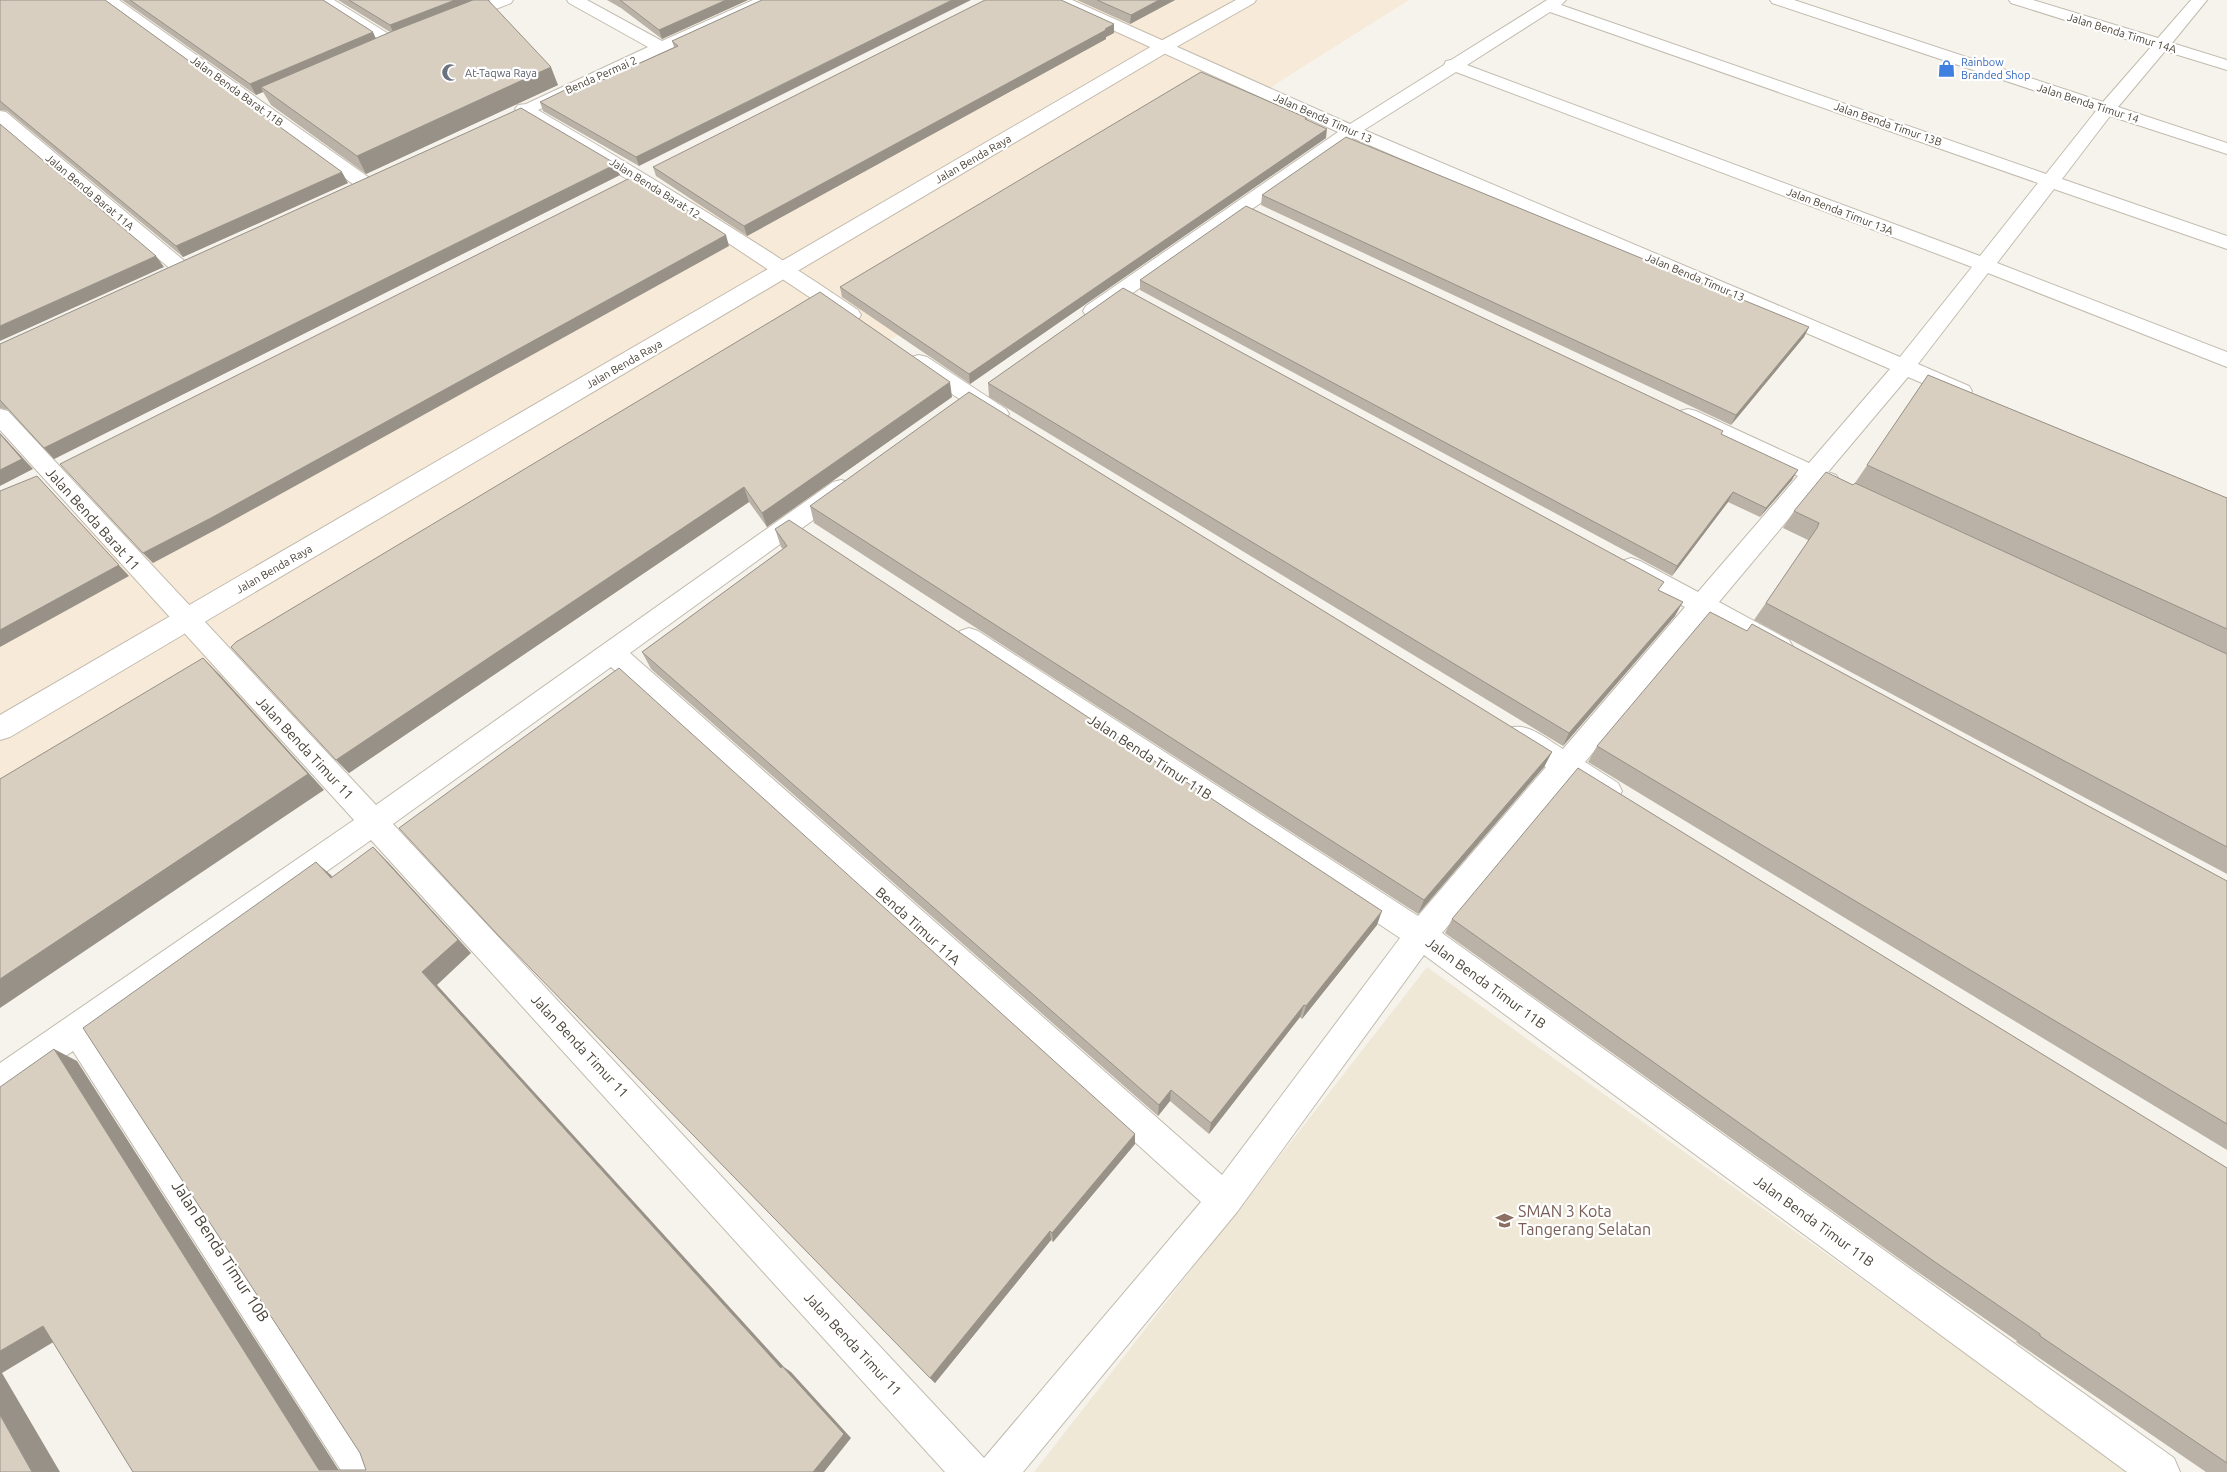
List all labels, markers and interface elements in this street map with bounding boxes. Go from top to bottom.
street label: Jalan Benda Timur 14A [2066,11,2179,56]
street label: Jalan Benda Barat 11B [189,54,285,128]
street label: Benda Permai 2 [563,54,639,96]
place label: Rainbow Branded Shop [1961,56,2030,81]
shop icon: Rainbow Branded Shop [1937,58,1957,78]
mosque icon: At-Taqwa Raya [441,63,461,83]
place label: At-Taqwa Raya [465,67,537,79]
street label: Jalan Benda Timur 14 [2036,81,2140,125]
street label: Jalan Benda Timur 13 [1272,91,1374,145]
street label: Jalan Benda Timur 13B [1832,100,1944,148]
street label: Jalan Benda Raya [933,132,1013,186]
street label: Jalan Benda Barat 11A [44,152,137,233]
street label: Jalan Benda Barat 12 [608,155,702,221]
street label: Jalan Benda Timur 13A [1785,185,1896,237]
street label: Jalan Benda Timur 13 [1644,251,1746,303]
street label: Jalan Benda Raya [584,337,664,391]
street label: Jalan Benda Barat 11 [43,464,143,574]
street label: Jalan Benda Raya [234,542,314,596]
street label: Jalan Benda Timur 11 [253,693,357,803]
street label: Jalan Benda Timur 11B [1085,711,1215,803]
street label: Benda Timur 11A [872,884,964,968]
street label: Jalan Benda Timur 11B [1423,934,1549,1032]
street label: Jalan Benda Timur 11 [528,991,632,1101]
street label: Jalan Benda Timur 11B [1751,1172,1877,1270]
street label: Jalan Benda Timur 10B [169,1177,273,1325]
place label: SMAN 3 Kota Tangerang Selatan [1518,1202,1651,1238]
school or university icon: SMAN 3 Kota Tangerang Selatan [1494,1210,1514,1230]
street label: Jalan Benda Timur 11 [801,1289,905,1399]

